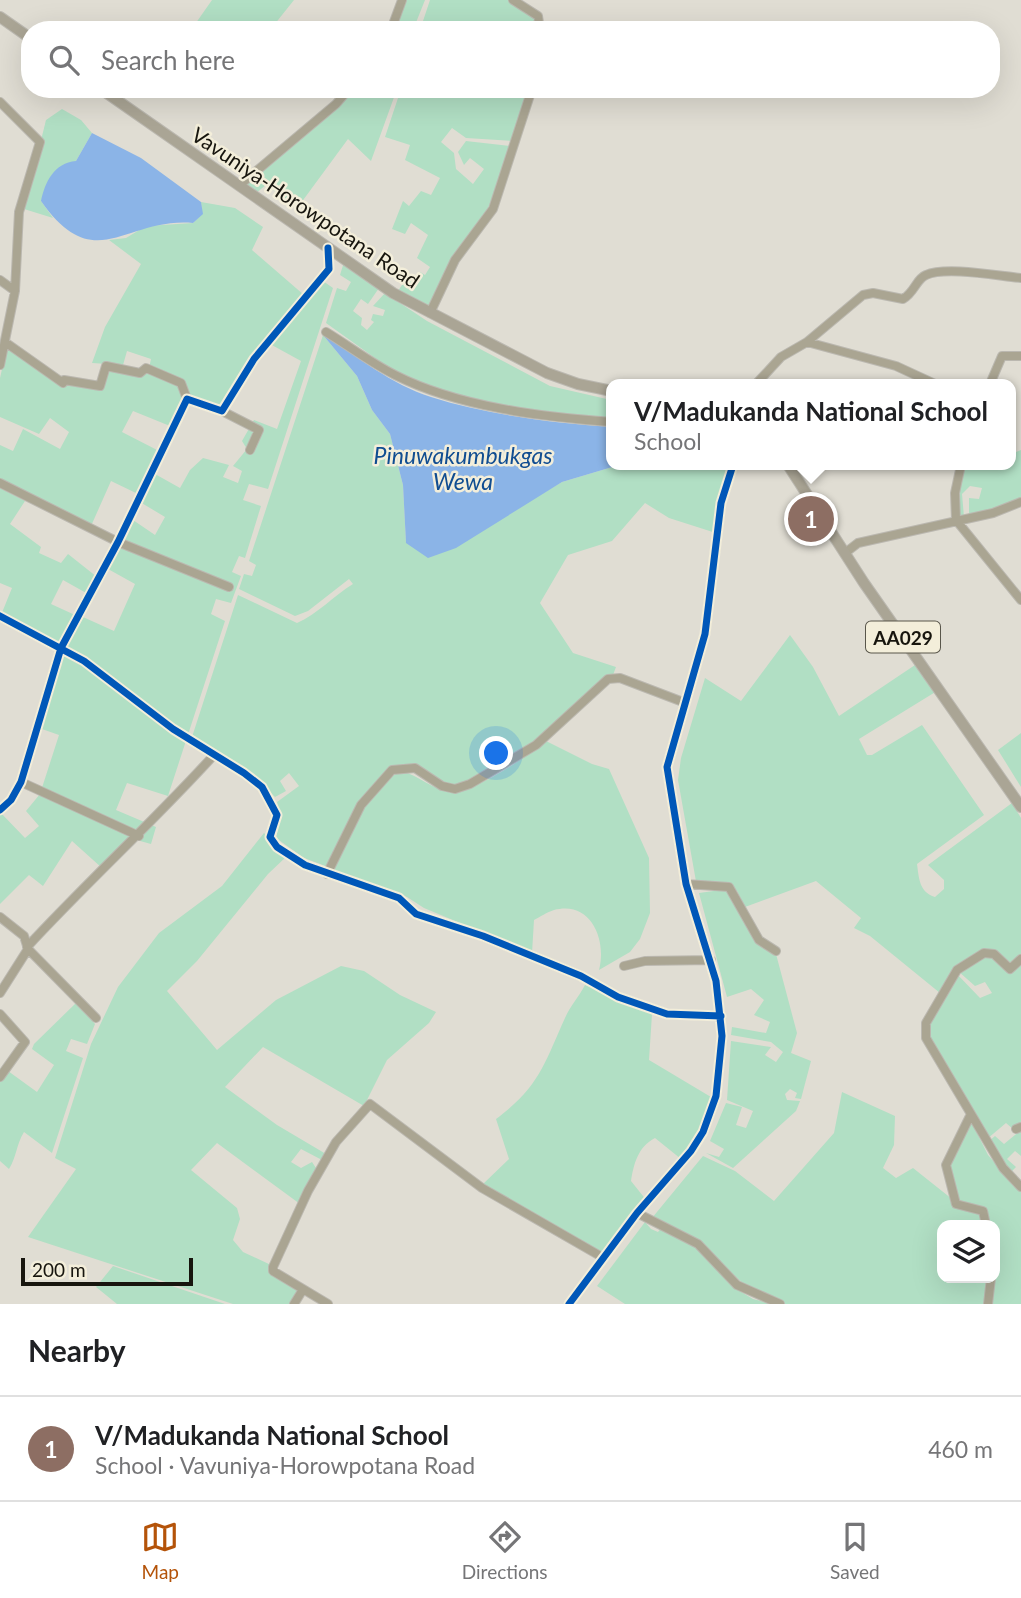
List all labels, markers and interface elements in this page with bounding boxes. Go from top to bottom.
search box [21,21,1000,98]
icon: search [45,41,83,79]
text: Search here [101,44,235,76]
street label: Vavuniya-Horowpotana Road [187,121,425,293]
popup [606,379,1016,470]
text: V/Madukanda National School [634,395,988,427]
text: School [634,427,702,455]
water label: Pinuwakumbukgas Wewa [374,441,552,495]
pin: 1 [788,493,834,545]
road number: AA029 [866,622,940,652]
your location [479,736,513,770]
map controls [937,1220,1000,1283]
button: layers [937,1220,1000,1283]
scale bar [21,1255,192,1287]
text: 200 m [32,1258,86,1281]
text: Nearby [28,1332,126,1368]
text: V/Madukanda National School [95,1419,449,1451]
text: 1 [44,1435,58,1463]
text: 460 m [928,1435,993,1463]
text: School · Vavuniya-Horowpotana Road [95,1451,475,1479]
tab: Map [141,1518,179,1583]
tab: Directions [462,1518,548,1583]
tab: Saved [830,1518,880,1583]

